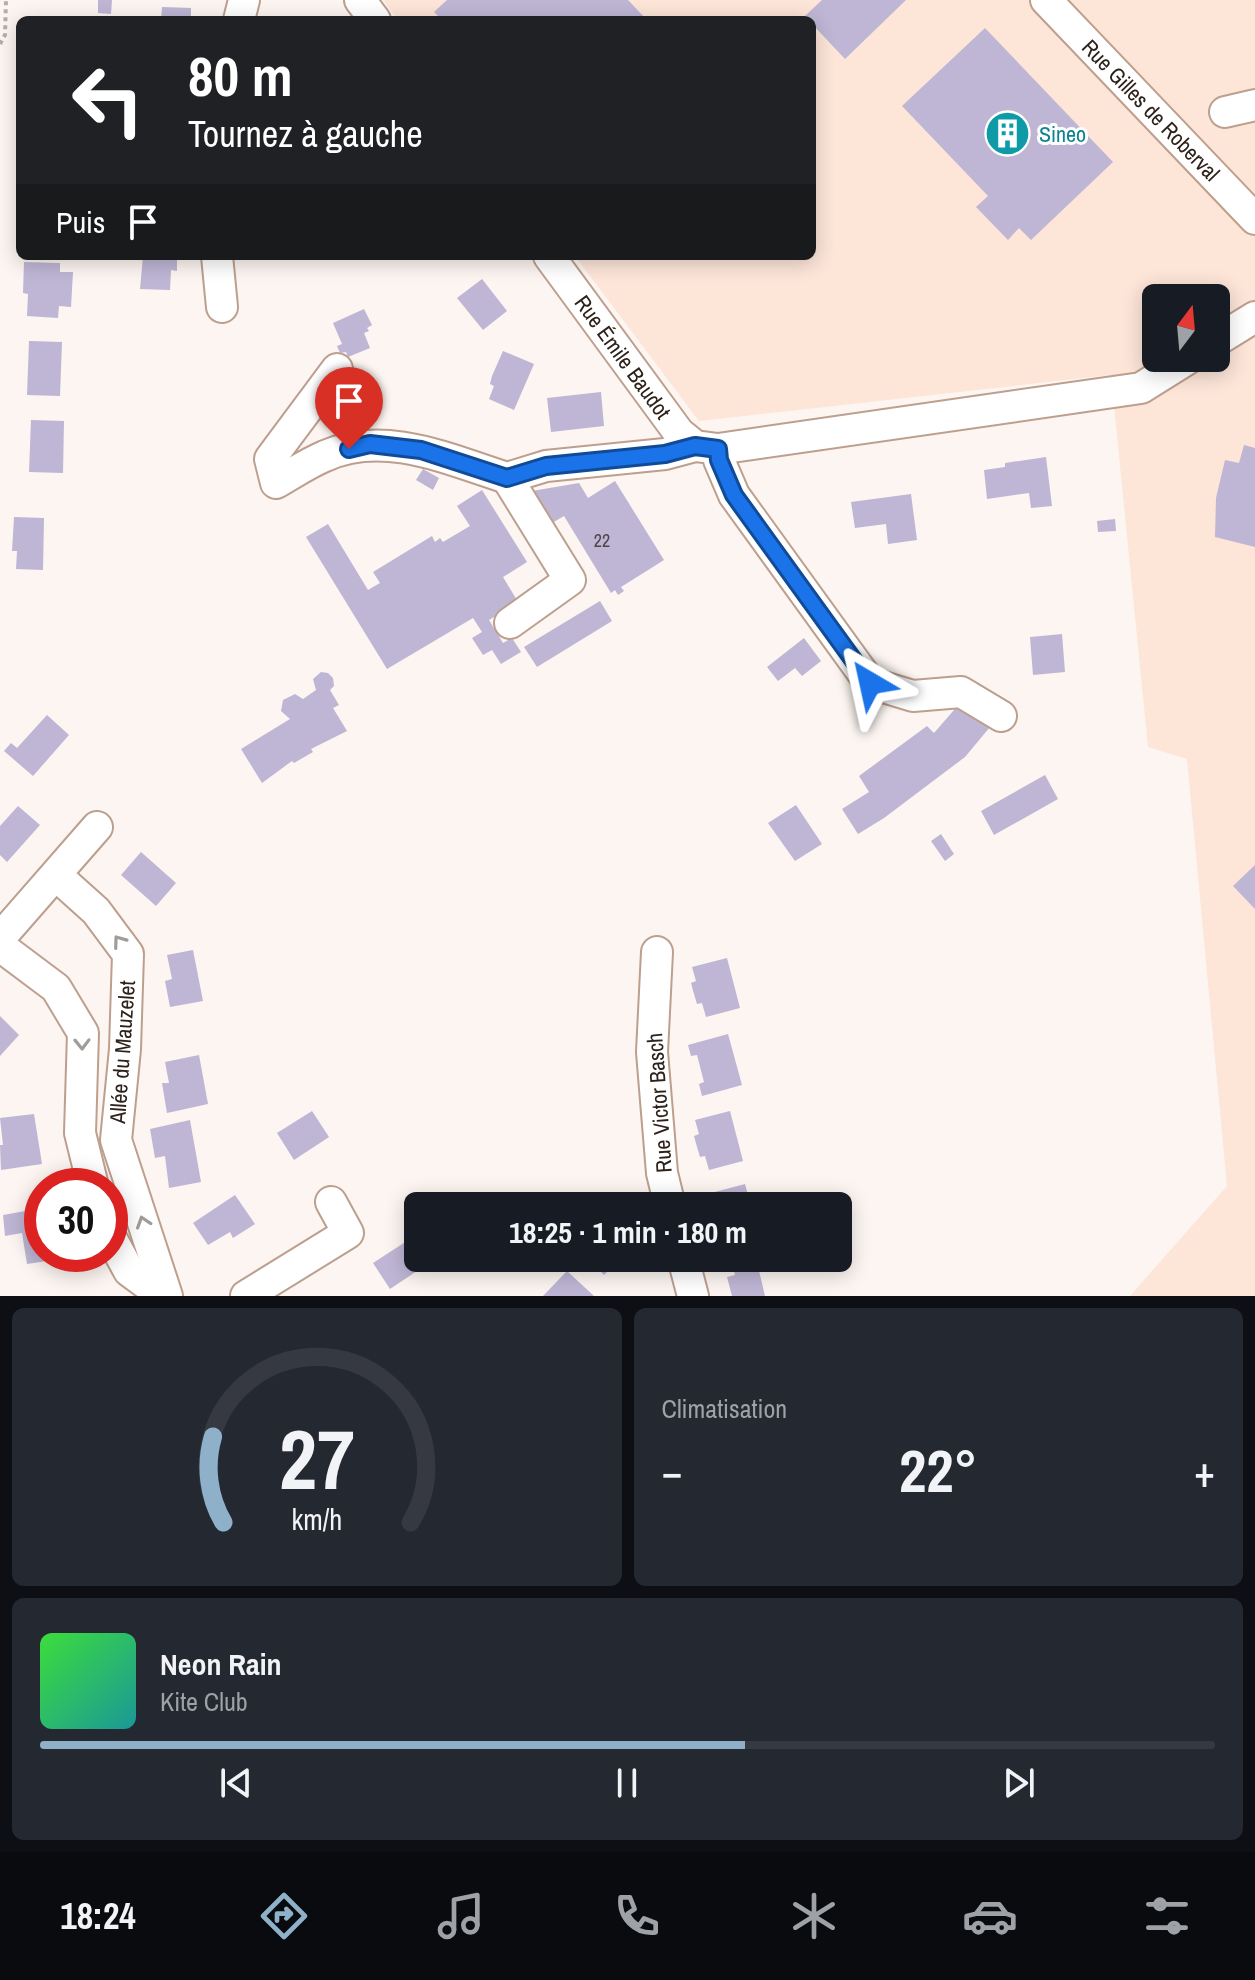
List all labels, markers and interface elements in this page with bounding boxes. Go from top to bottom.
street label: Rue Gilles de Roberval [1075,33,1227,187]
text: 80 m [188,38,293,113]
icon: left [56,48,160,152]
text: Tournez à gauche [188,110,423,158]
building icon: Sineo [984,110,1032,158]
place label: Sineo [1039,119,1086,149]
icon: arrive [121,200,165,244]
text: Puis [56,202,105,242]
north arrow [1142,284,1230,372]
map controls [1142,284,1230,372]
street label: Rue Émile Baudot [568,289,678,425]
pin [315,367,383,449]
icon: arrive [327,379,371,423]
house number: 22 [594,528,610,553]
position arrow [828,641,912,725]
one-way arrow [114,936,128,950]
street label: Allée du Mauzelet [102,979,142,1126]
street label: Rue Victor Basch [639,1032,679,1174]
one-way arrow [73,1039,90,1051]
speed limit sign: 30 [24,1168,128,1272]
text: 18:25 · 1 min · 180 m [509,1212,747,1252]
one-way arrow [136,1215,152,1229]
text: Climatisation [662,1391,787,1426]
text: 27 [279,1403,355,1515]
text: 22° [899,1430,978,1511]
text: − [662,1441,683,1501]
text: + [1194,1441,1215,1501]
text: km/h [291,1500,342,1539]
text: Neon Rain [160,1644,282,1684]
text: Kite Club [160,1684,248,1719]
icon: previous [214,1761,258,1805]
icon: pause [605,1761,649,1805]
icon: next [997,1761,1041,1805]
icon: directions [256,1888,312,1944]
icon: music [433,1888,489,1944]
icon: phone [609,1888,665,1944]
icon: climate [786,1888,842,1944]
icon: car [962,1888,1018,1944]
icon: filters [1139,1888,1195,1944]
text: 18:24 [60,1892,136,1940]

